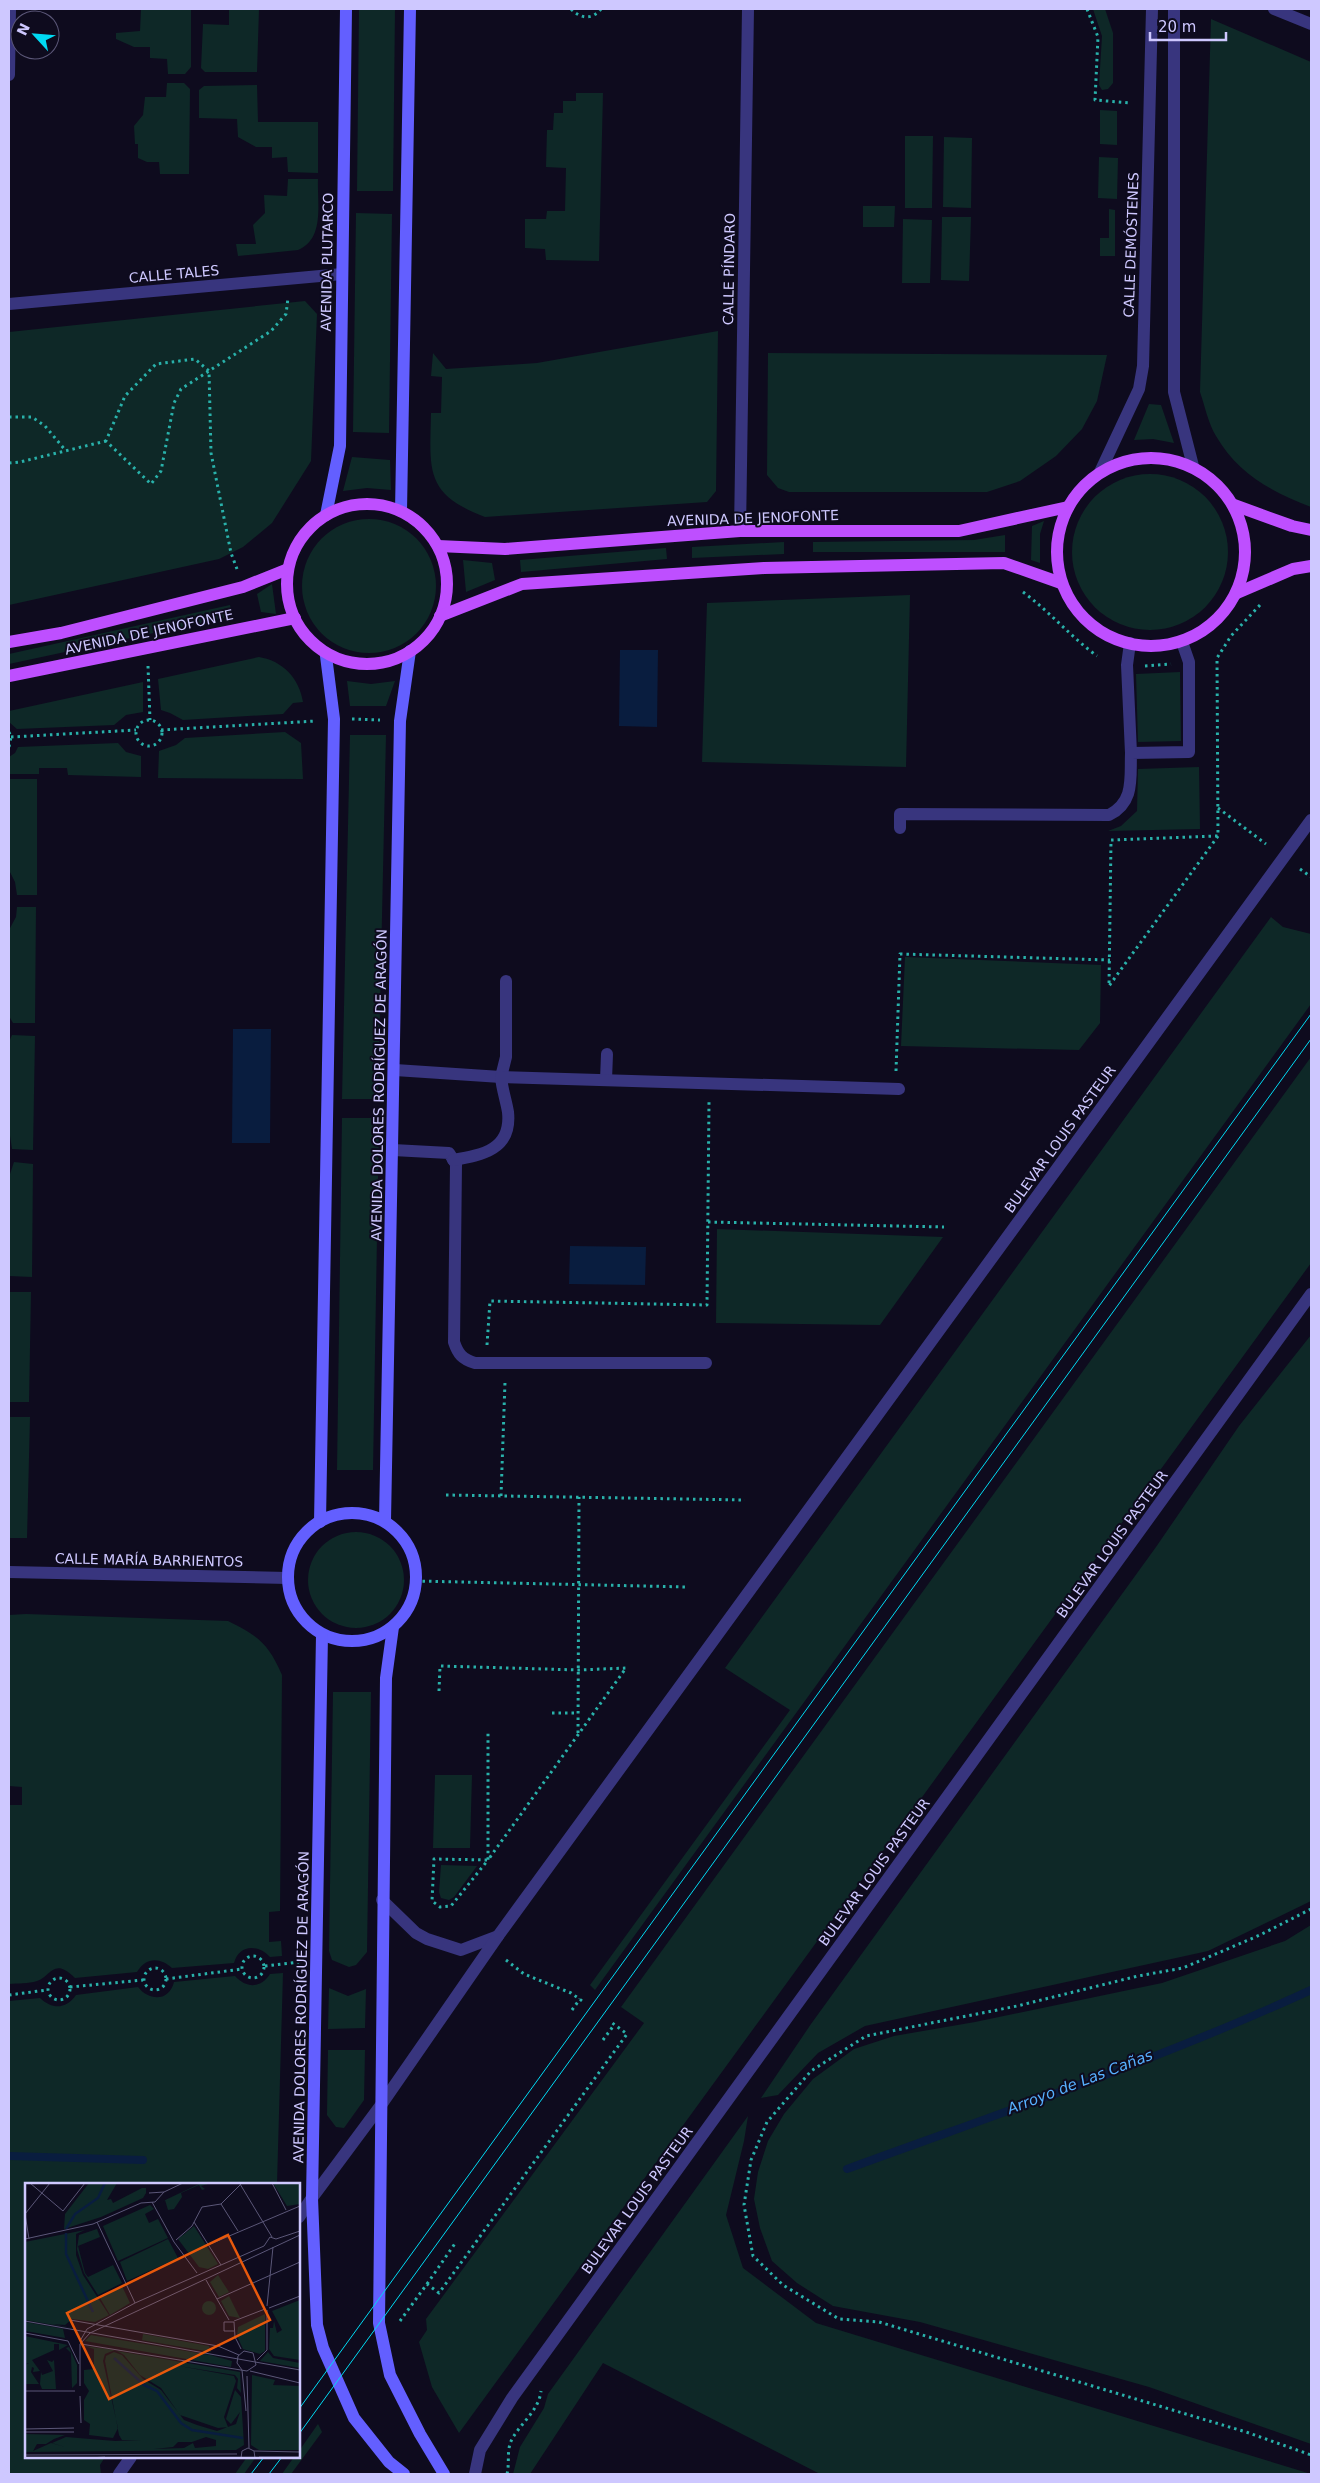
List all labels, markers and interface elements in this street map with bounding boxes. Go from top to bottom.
north arrow [10,10,60,60]
scale bar [1150,10,1226,42]
text: 20 m [1158,18,1196,36]
text: N [14,21,33,38]
street label: CALLE DEMÓSTENES [1119,172,1142,318]
street label: AVENIDA PLUTARCO [318,192,336,332]
street label: CALLE PÍNDARO [720,213,738,325]
street label: CALLE TALES [128,262,220,286]
street label: AVENIDA DE JENOFONTE [667,507,839,529]
street label: AVENIDA DE JENOFONTE [63,606,235,658]
street label: AVENIDA DOLORES RODRÍGUEZ DE ARAGÓN [367,929,390,1241]
street label: BULEVAR LOUIS PASTEUR [1001,1062,1119,1216]
street label: BULEVAR LOUIS PASTEUR [1053,1467,1171,1621]
street label: CALLE MARÍA BARRIENTOS [55,1550,243,1570]
street label: BULEVAR LOUIS PASTEUR [815,1795,933,1949]
street label: AVENIDA DOLORES RODRÍGUEZ DE ARAGÓN [289,1851,312,2163]
water label: Arroyo de Las Cañas [1004,2046,1155,2118]
street label: BULEVAR LOUIS PASTEUR [578,2123,696,2277]
inset map [25,2183,300,2458]

